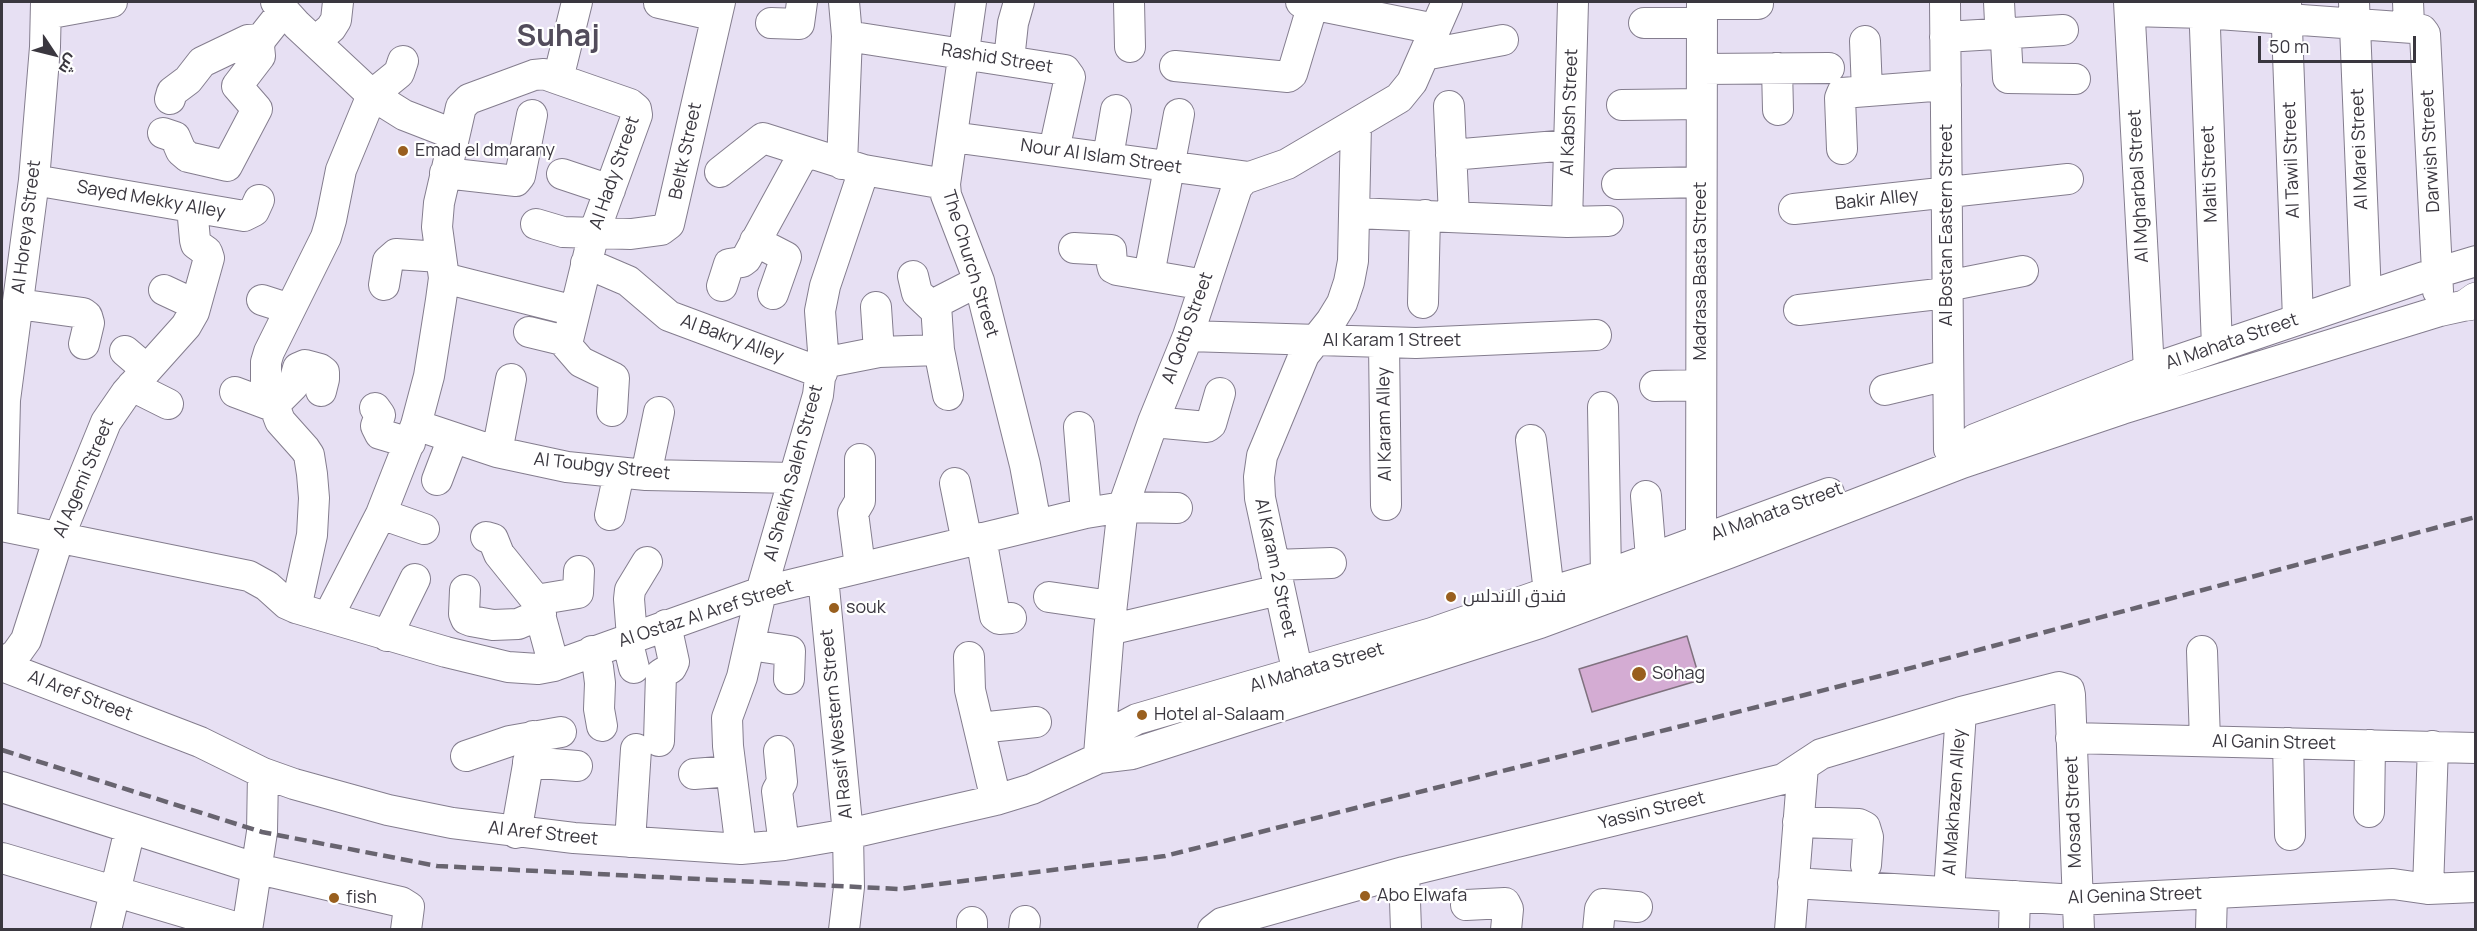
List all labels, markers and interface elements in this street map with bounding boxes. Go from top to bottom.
district label: Suhaj [516,20,600,56]
north arrow [24,24,84,84]
scale bar [2261,24,2418,62]
text: 50 m [2269,34,2309,58]
street label: Rashid Street [940,40,1054,78]
street label: Al Kabsh Street [1557,48,1583,176]
text: ش [54,50,84,79]
street label: Al Marei Street [2347,88,2373,210]
street label: Darwish Street [2417,89,2445,213]
street label: Beltk Street [665,101,707,201]
street label: Al Tawil Street [2279,101,2305,219]
street label: Al Mgharbal Street [2124,109,2154,263]
street label: Al Hady Street [586,114,644,232]
street label: Al Bostan Eastern Street [1936,124,1958,326]
street label: Malti Street [2198,125,2222,223]
street label: Nour Al Islam Street [1019,135,1183,179]
place label: Emad el dmarany [415,140,555,162]
marker: Emad el dmarany [396,144,410,158]
street label: Al Horeya Street [8,159,46,295]
street label: Sayed Mekky Alley [75,176,227,224]
street label: Madrasa Basta Street [1690,181,1712,361]
street label: Bakir Alley [1834,185,1920,215]
street label: The Church Street [937,188,1003,340]
street label: Al Qotb Street [1158,269,1218,387]
street label: Al Mahata Street [2163,309,2301,375]
street label: Al Bakry Alley [677,310,787,368]
street label: Al Karam 1 Street [1323,330,1461,352]
street label: Al Karam Alley [1373,367,1397,481]
street label: Al Sheikh Saleh Street [760,382,828,564]
street label: Al Agemi Street [49,415,119,541]
street label: Al Toubgy Street [533,449,671,485]
street label: Al Mahata Street [1708,478,1846,546]
street label: Al Karam 2 Street [1250,496,1300,640]
street label: Al Ostaz Al Aref Street [616,576,796,652]
place label: فندق الاندلس [1463,586,1566,608]
marker: فندق الاندلس [1444,590,1458,604]
place label: souk [846,597,886,619]
marker: souk [827,601,841,615]
street label: Al Rasif Western Street [816,628,858,820]
street label: Al Mahata Street [1247,639,1387,697]
place label: Sohag [1652,663,1705,685]
marker: Sohag [1630,665,1648,683]
street label: Al Aref Street [25,666,135,726]
place label: Hotel al-Salaam [1154,704,1284,726]
marker: Hotel al-Salaam [1135,708,1149,722]
street label: Al Makhazen Alley [1939,728,1971,876]
street label: Al Ganin Street [2212,731,2336,755]
street label: Mosad Street [2061,756,2087,868]
street label: Yassin Street [1597,787,1707,835]
street label: Al Aref Street [487,817,599,851]
street label: Al Genina Street [2068,883,2202,909]
place label: Abo Elwafa [1377,885,1467,907]
place label: fish [346,887,377,909]
marker: Abo Elwafa [1358,889,1372,903]
marker: fish [327,891,341,905]

